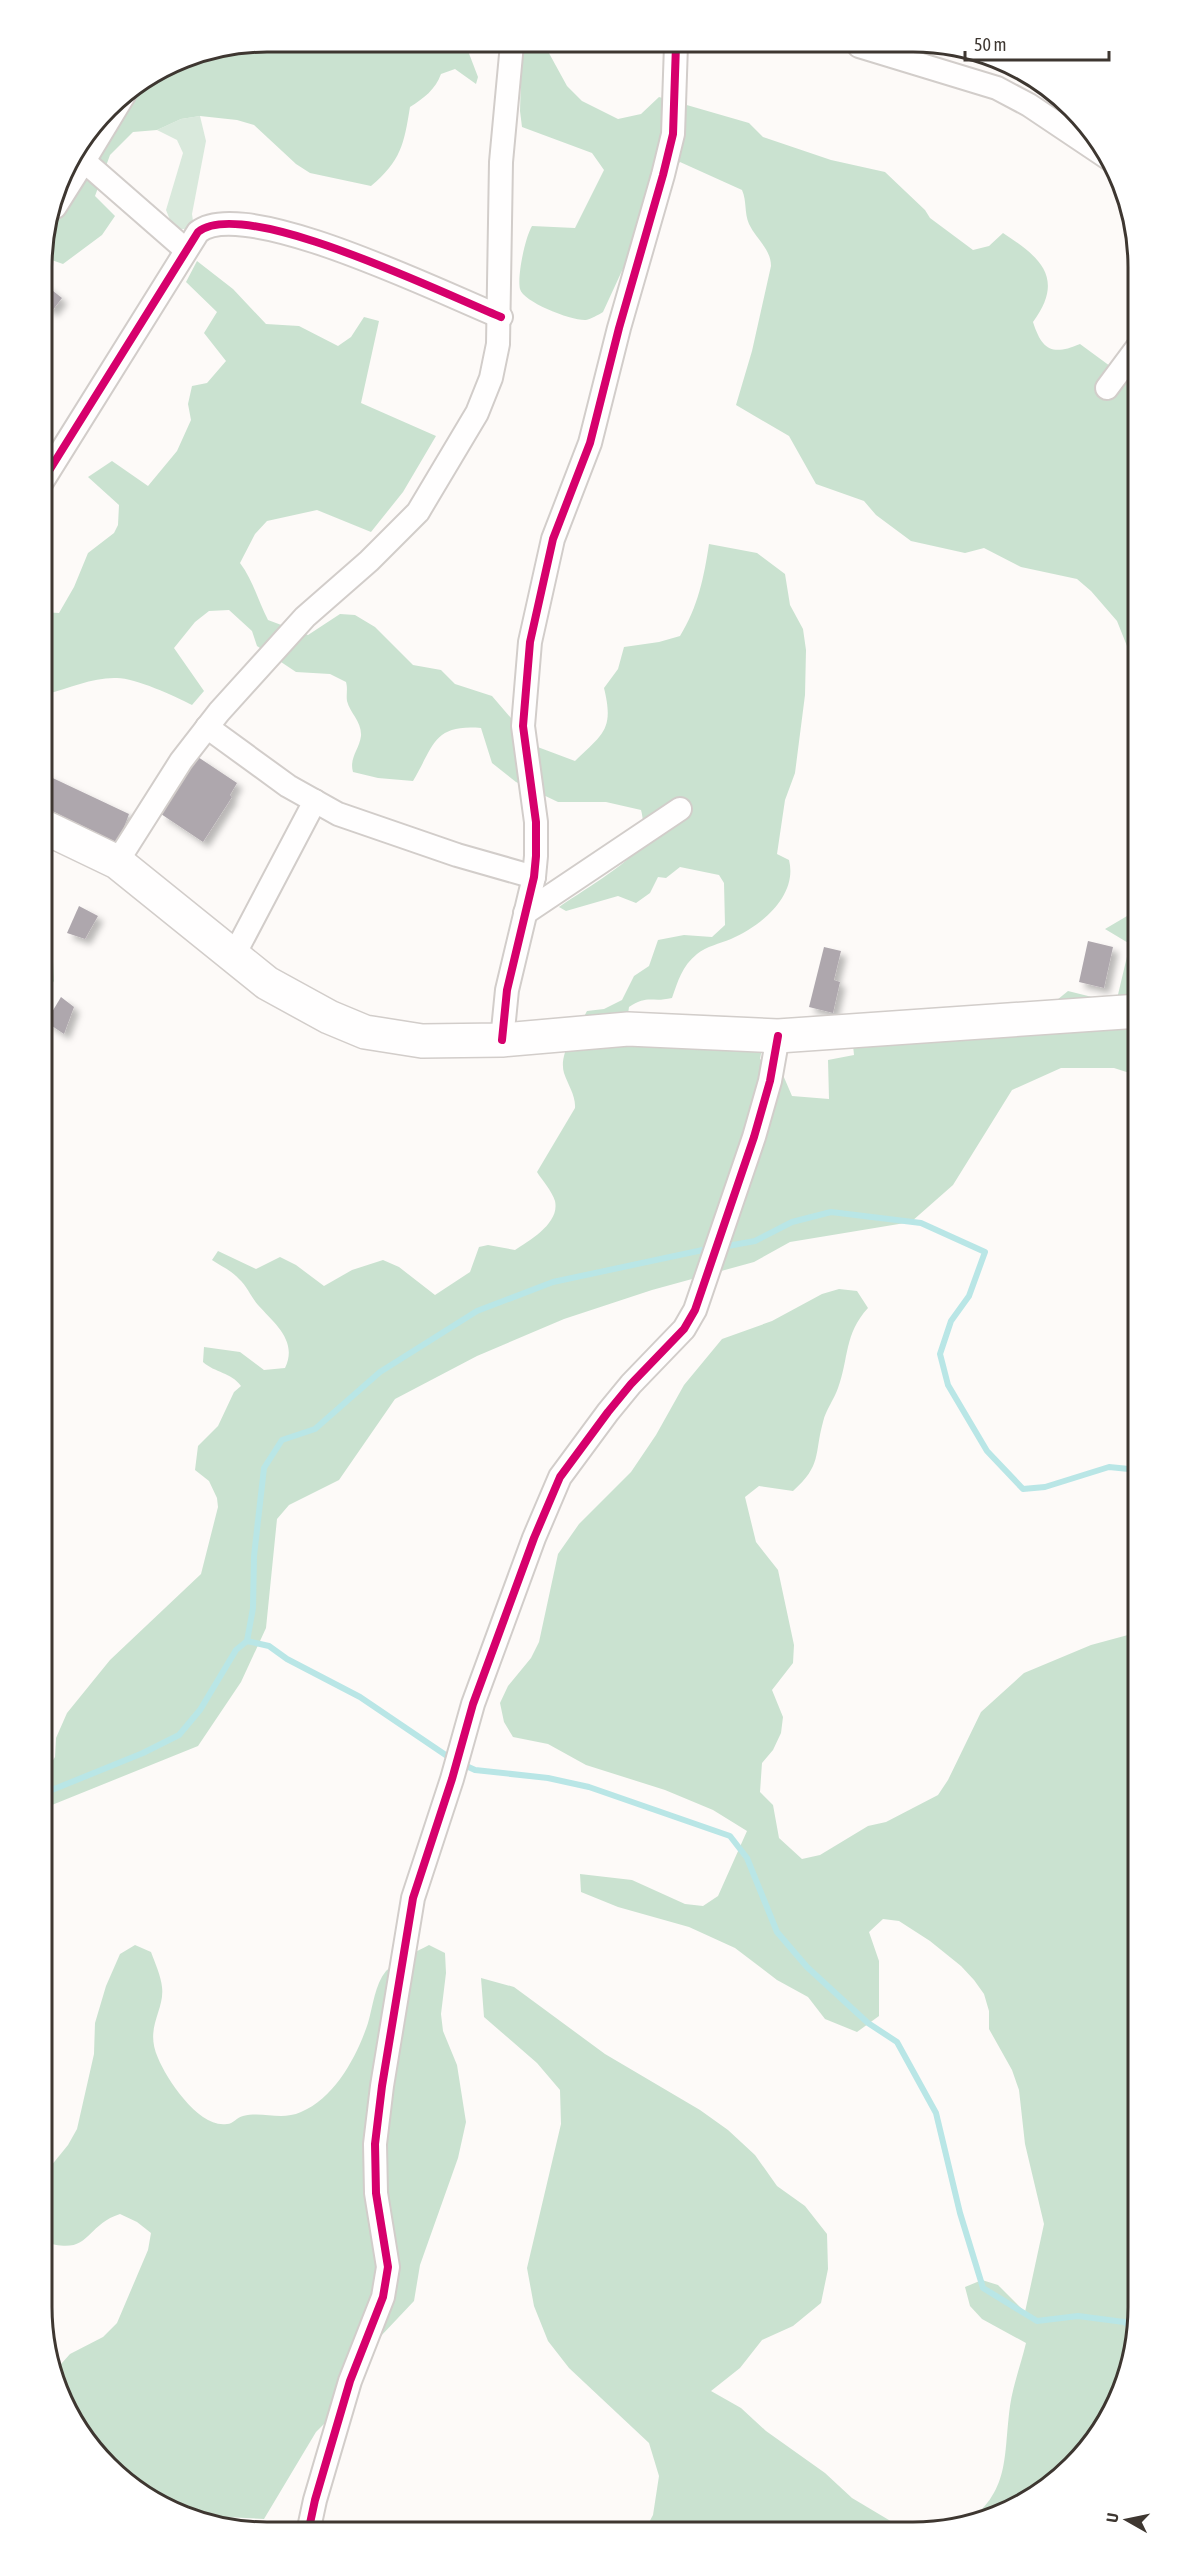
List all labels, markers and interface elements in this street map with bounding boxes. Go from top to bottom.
scale bar [965,24,1109,62]
text: 50 m [974,34,1006,55]
north arrow [1097,2490,1157,2550]
text: U [1103,2512,1122,2524]

